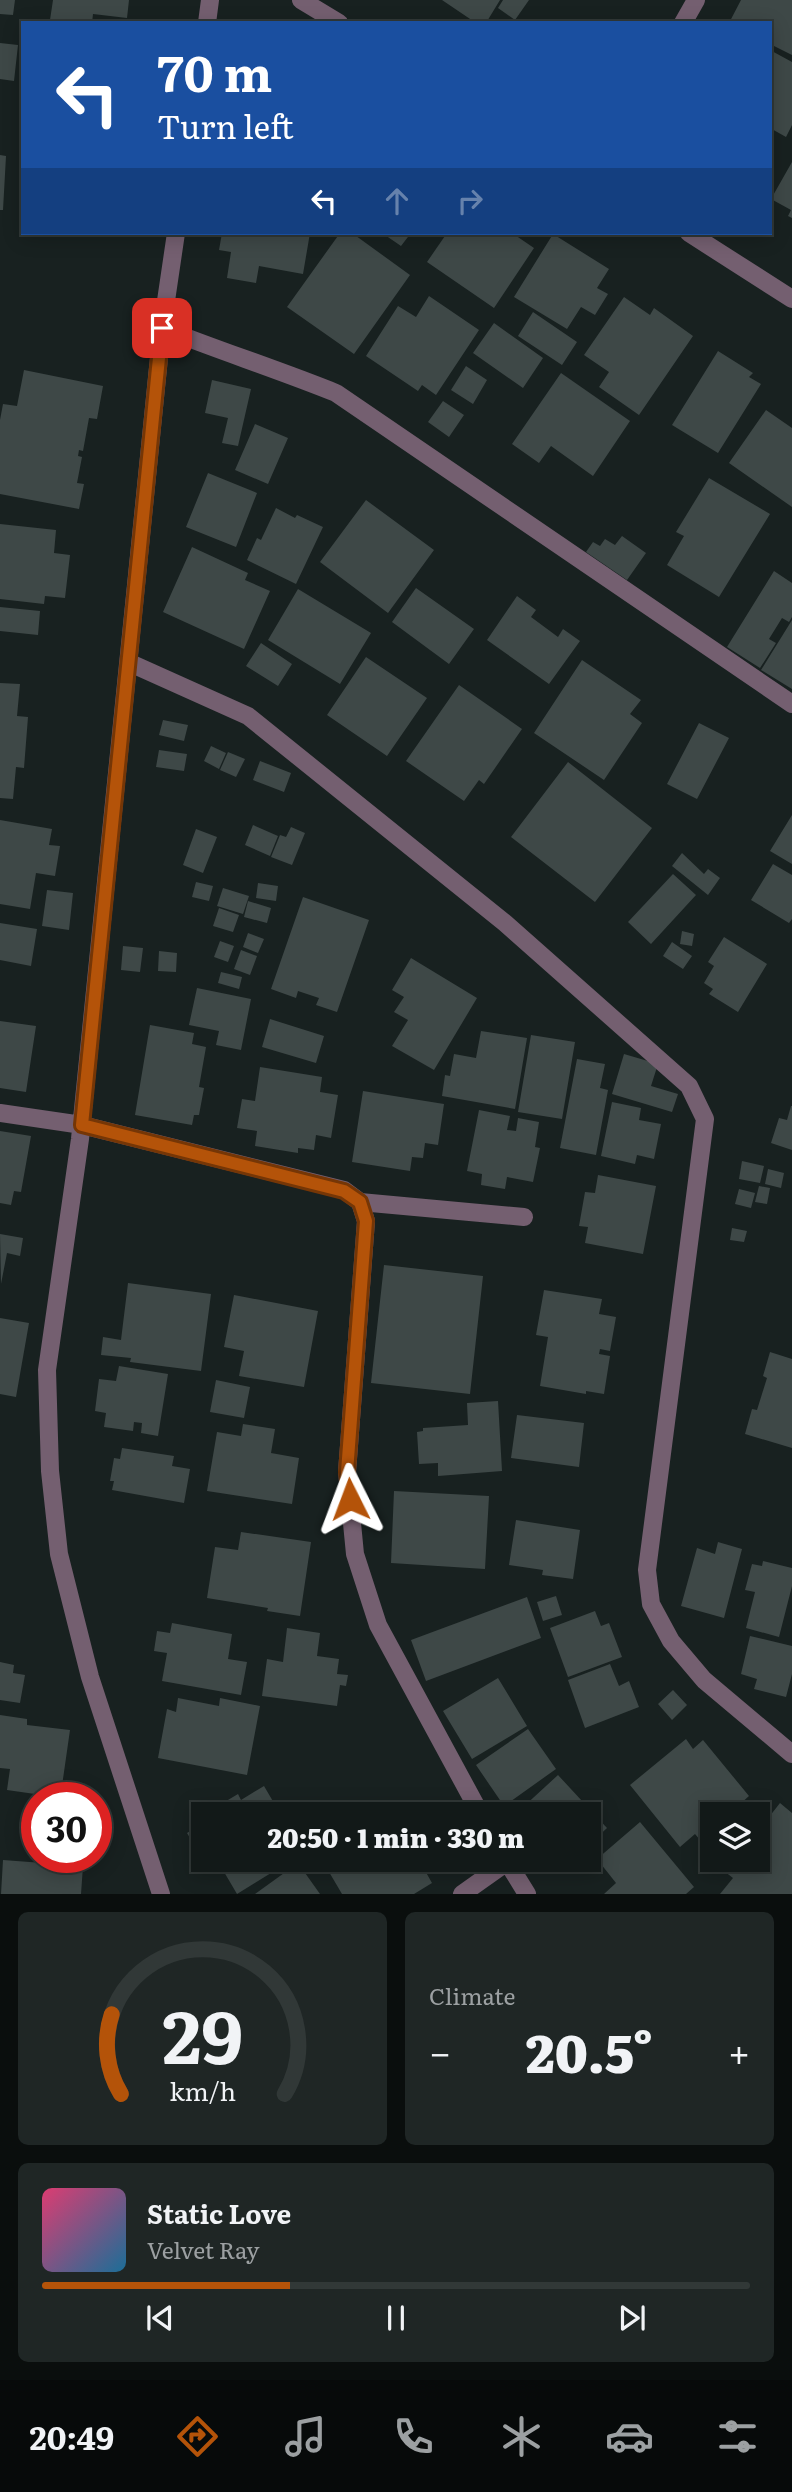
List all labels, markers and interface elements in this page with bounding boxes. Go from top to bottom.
text: 70 m [157,34,272,107]
icon: left [42,49,133,140]
text: Turn left [157,101,294,149]
icon: left [305,182,343,220]
icon: ahead [378,182,416,220]
icon: right [451,182,489,220]
pin [132,298,192,358]
icon: arrive [143,309,181,347]
position arrow [313,1462,387,1536]
speed limit sign: 30 [21,1782,112,1873]
map controls [700,1802,770,1872]
button: layers [700,1802,770,1872]
text: 20:50 · 1 min · 330 m [268,1817,524,1856]
text: Climate [429,1978,515,2012]
text: 29 [162,1979,243,2087]
text: 20.5° [526,2012,653,2089]
text: − [429,2022,451,2079]
text: + [728,2022,750,2079]
text: km/h [169,2072,236,2109]
text: Static Love [147,2193,291,2232]
text: Velvet Ray [147,2232,259,2266]
icon: previous [141,2299,179,2337]
icon: pause [377,2299,415,2337]
icon: next [613,2299,651,2337]
text: 20:49 [30,2412,114,2460]
icon: directions [173,2412,222,2461]
icon: music [281,2412,330,2461]
icon: phone [389,2412,438,2461]
icon: climate [497,2412,546,2461]
icon: car [605,2412,654,2461]
icon: filters [713,2412,762,2461]

